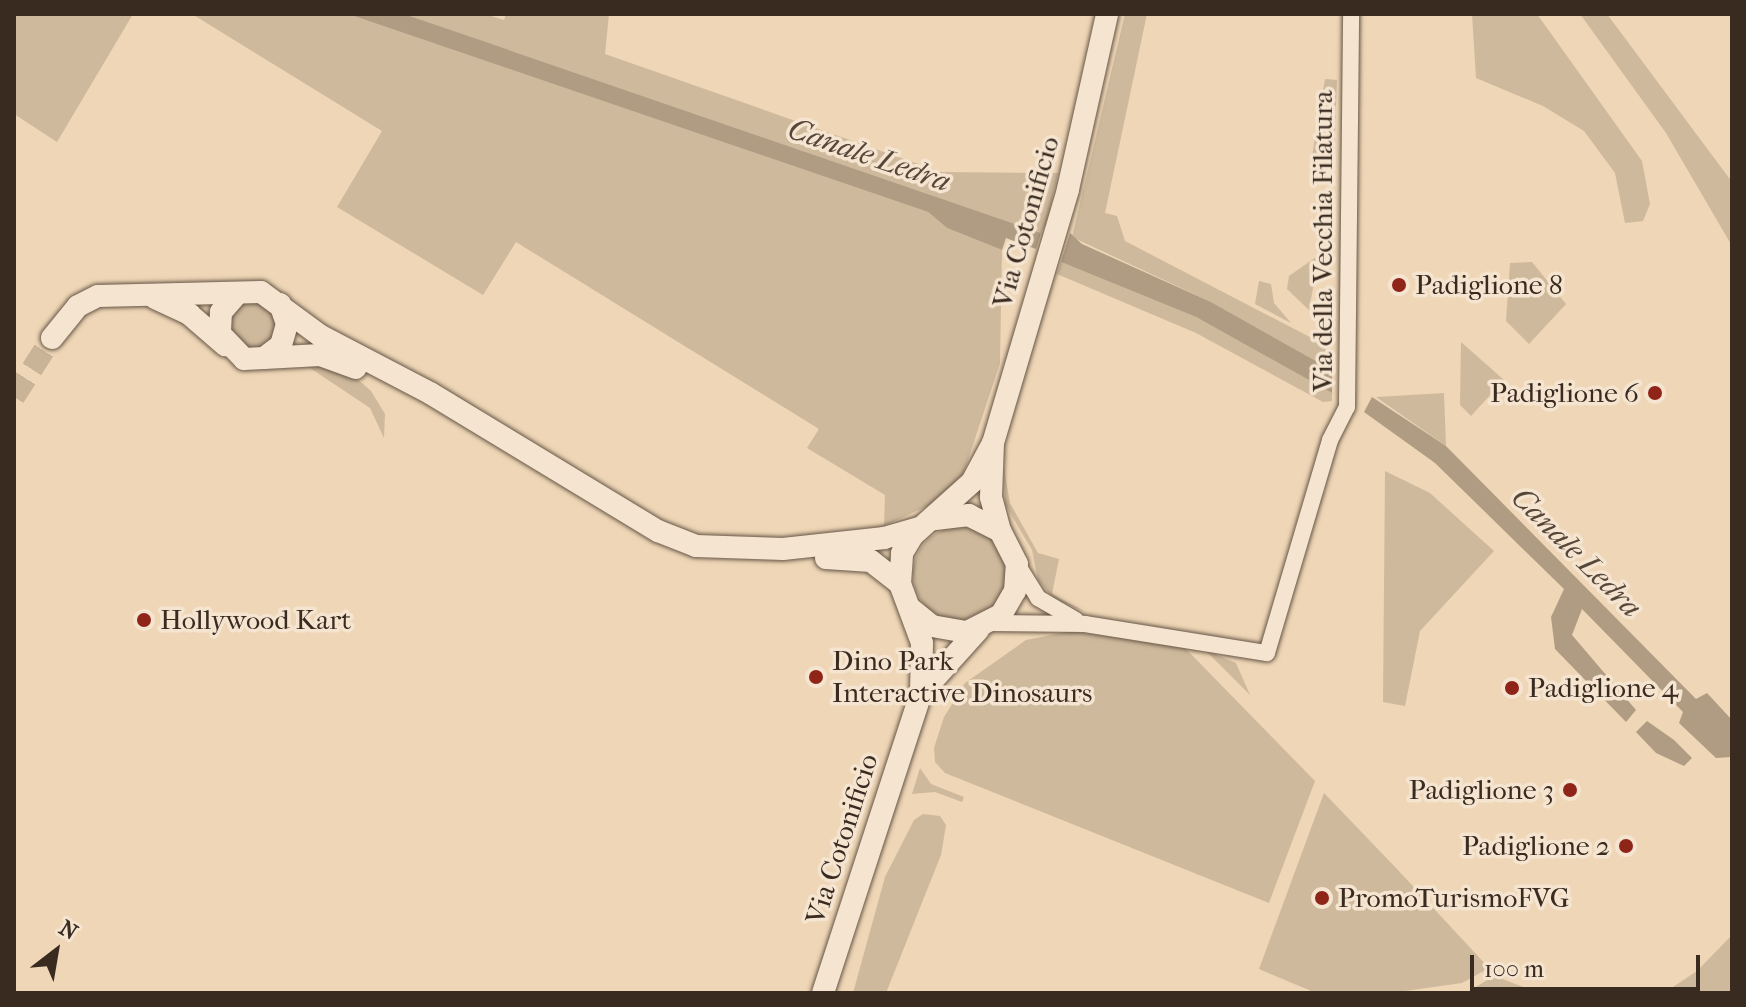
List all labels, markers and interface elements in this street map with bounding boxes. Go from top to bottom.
street label: Via della Vecchia Filatura [1306,90,1340,392]
water label: Canale Ledra [783,111,955,201]
street label: Via Cotonificio [985,132,1067,312]
place label: Padiglione 8 [1415,268,1563,302]
marker: Padiglione 8 [1390,276,1408,294]
place label: Padiglione 6 [1490,376,1639,410]
marker: Padiglione 6 [1646,384,1664,402]
water label: Canale Ledra [1503,480,1649,626]
place label: Hollywood Kart [160,603,351,637]
marker: Hollywood Kart [135,611,153,629]
place label: Dino Park Interactive Dinosaurs [832,644,1092,710]
marker: Dino Park Interactive Dinosaurs [807,668,825,686]
place label: Padiglione 4 [1528,671,1678,705]
marker: Padiglione 4 [1503,679,1521,697]
street label: Via Cotonificio [799,750,885,928]
place label: Padiglione 3 [1409,773,1554,807]
marker: Padiglione 3 [1561,781,1579,799]
place label: Padiglione 2 [1462,829,1610,863]
marker: Padiglione 2 [1617,837,1635,855]
place label: PromoTurismoFVG [1338,881,1570,915]
marker: PromoTurismoFVG [1313,889,1331,907]
north arrow [16,911,96,991]
text: N [55,915,82,946]
scale bar [1474,939,1704,989]
text: 100 m [1484,955,1544,983]

